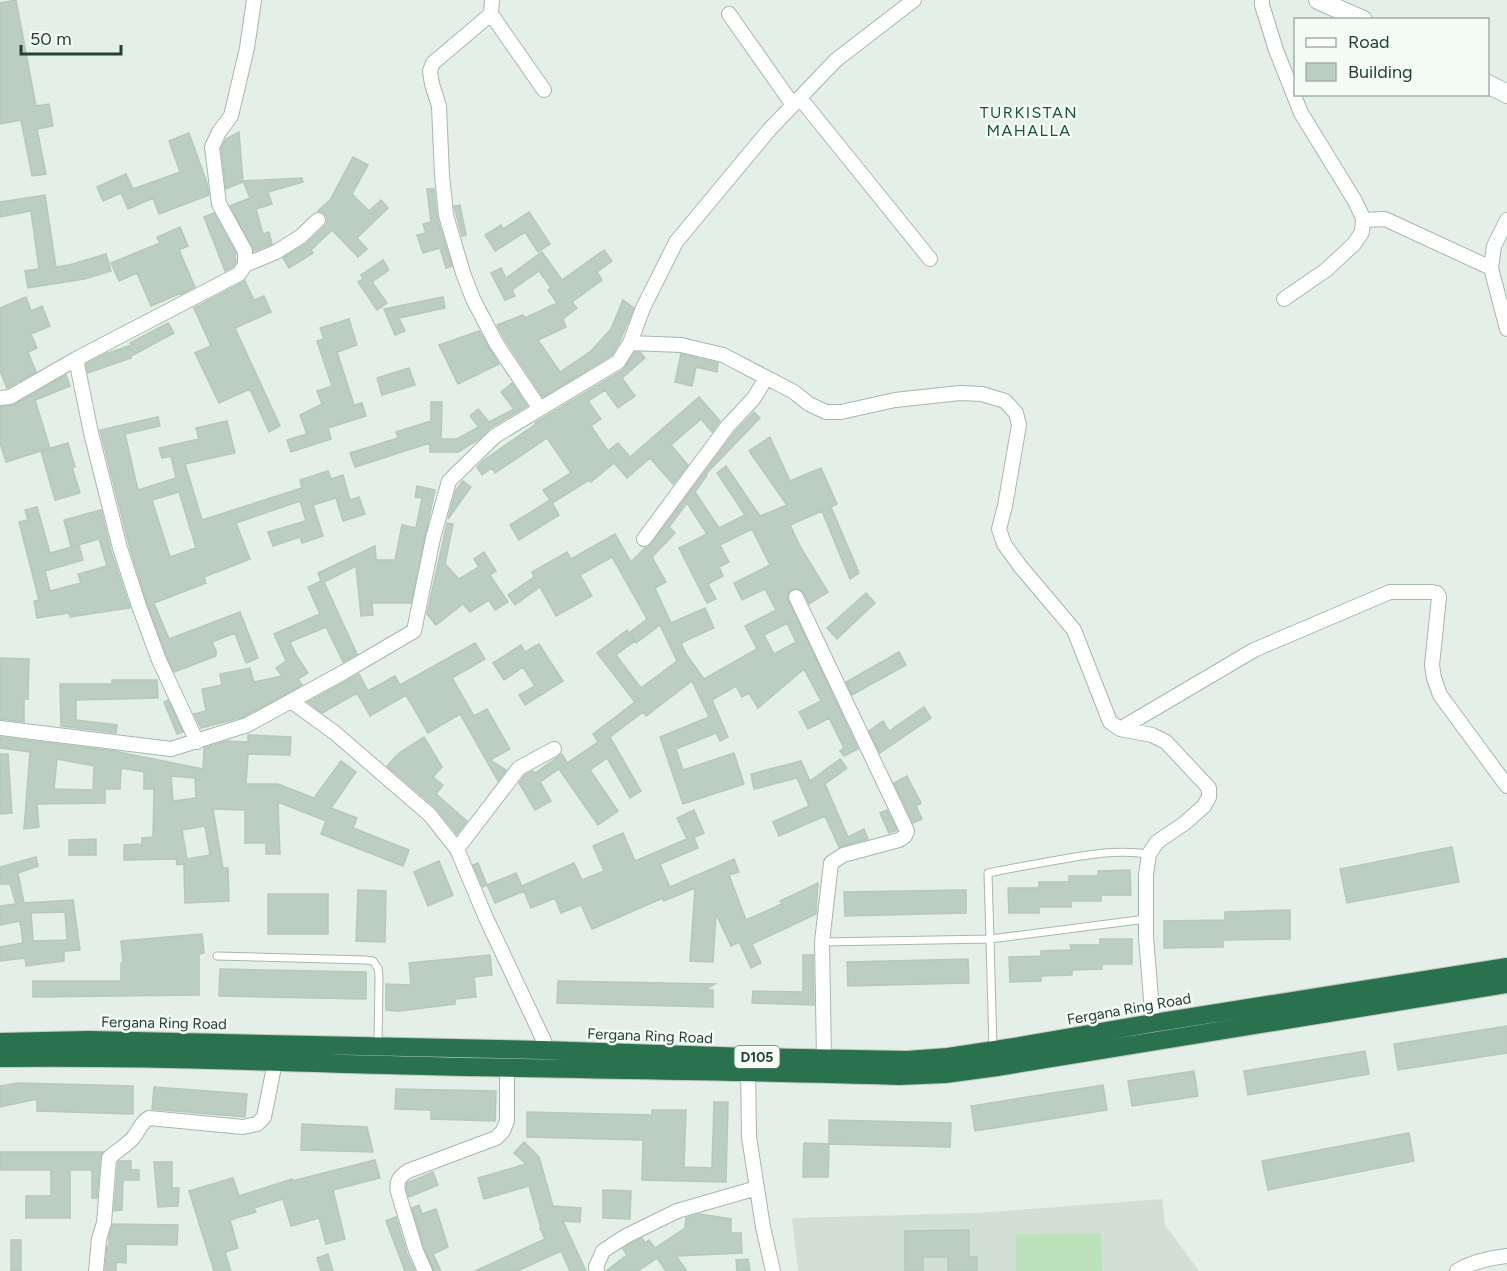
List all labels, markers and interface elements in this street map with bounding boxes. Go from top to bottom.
scale bar [21,18,122,56]
legend [1294,18,1489,96]
text: 50 m [30,28,72,50]
text: Road [1348,31,1389,53]
text: Building [1348,61,1413,83]
district label: TURKISTAN MAHALLA [980,103,1078,140]
street label: Fergana Ring Road [1066,989,1192,1029]
street label: Fergana Ring Road [101,1013,227,1033]
street label: Fergana Ring Road [587,1025,713,1047]
road number: D105 [734,1046,780,1068]

